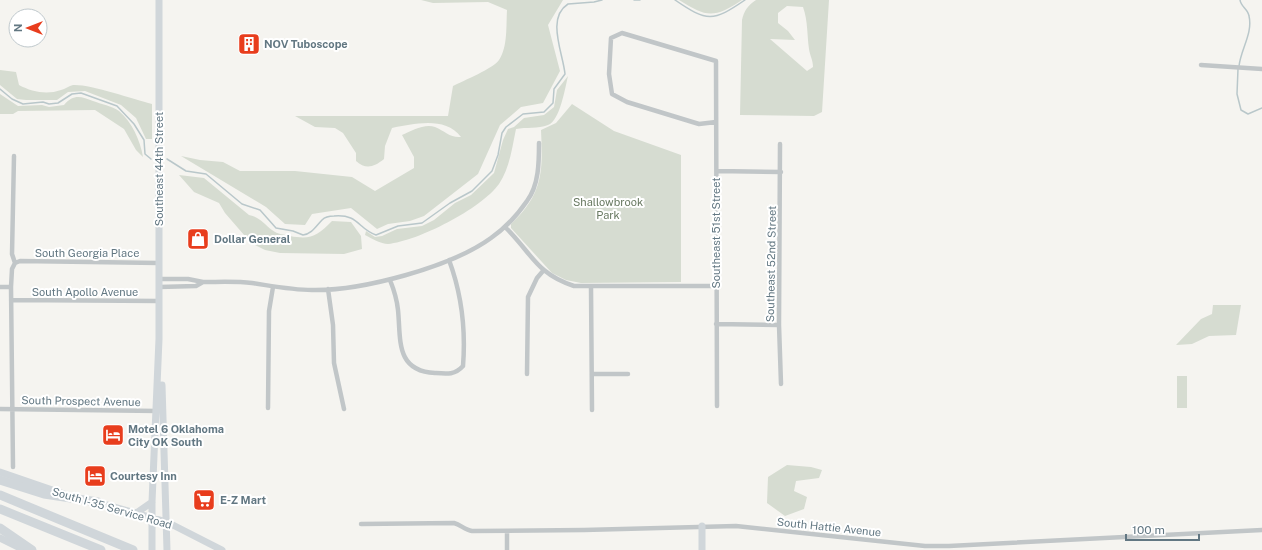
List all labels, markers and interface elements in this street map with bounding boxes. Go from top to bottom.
north arrow [8,8,48,48]
text: N [12,24,24,32]
building icon: NOV Tuboscope [236,31,262,57]
place label: NOV Tuboscope [264,38,348,50]
street label: Southeast 44th Street [153,112,165,226]
street label: Southeast 51st Street [710,177,722,289]
park label: Shallowbrook Park [573,196,643,221]
street label: Southeast 52nd Street [764,206,778,322]
shop icon: Dollar General [185,226,211,252]
place label: Dollar General [214,233,291,245]
street label: South Georgia Place [35,247,139,259]
street label: South Apollo Avenue [32,286,138,298]
street label: South Prospect Avenue [21,394,141,408]
hotel icon: Motel 6 Oklahoma City OK South [100,422,126,448]
place label: Motel 6 Oklahoma City OK South [128,423,224,448]
hotel icon: Courtesy Inn [82,463,108,489]
place label: Courtesy Inn [110,470,177,482]
street label: South I-35 Service Road [51,485,173,531]
supermarket icon: E-Z Mart [191,487,217,513]
place label: E-Z Mart [220,494,266,506]
street label: South Hattie Avenue [776,516,882,538]
scale bar [1126,516,1199,542]
text: 100 m [1132,523,1165,537]

